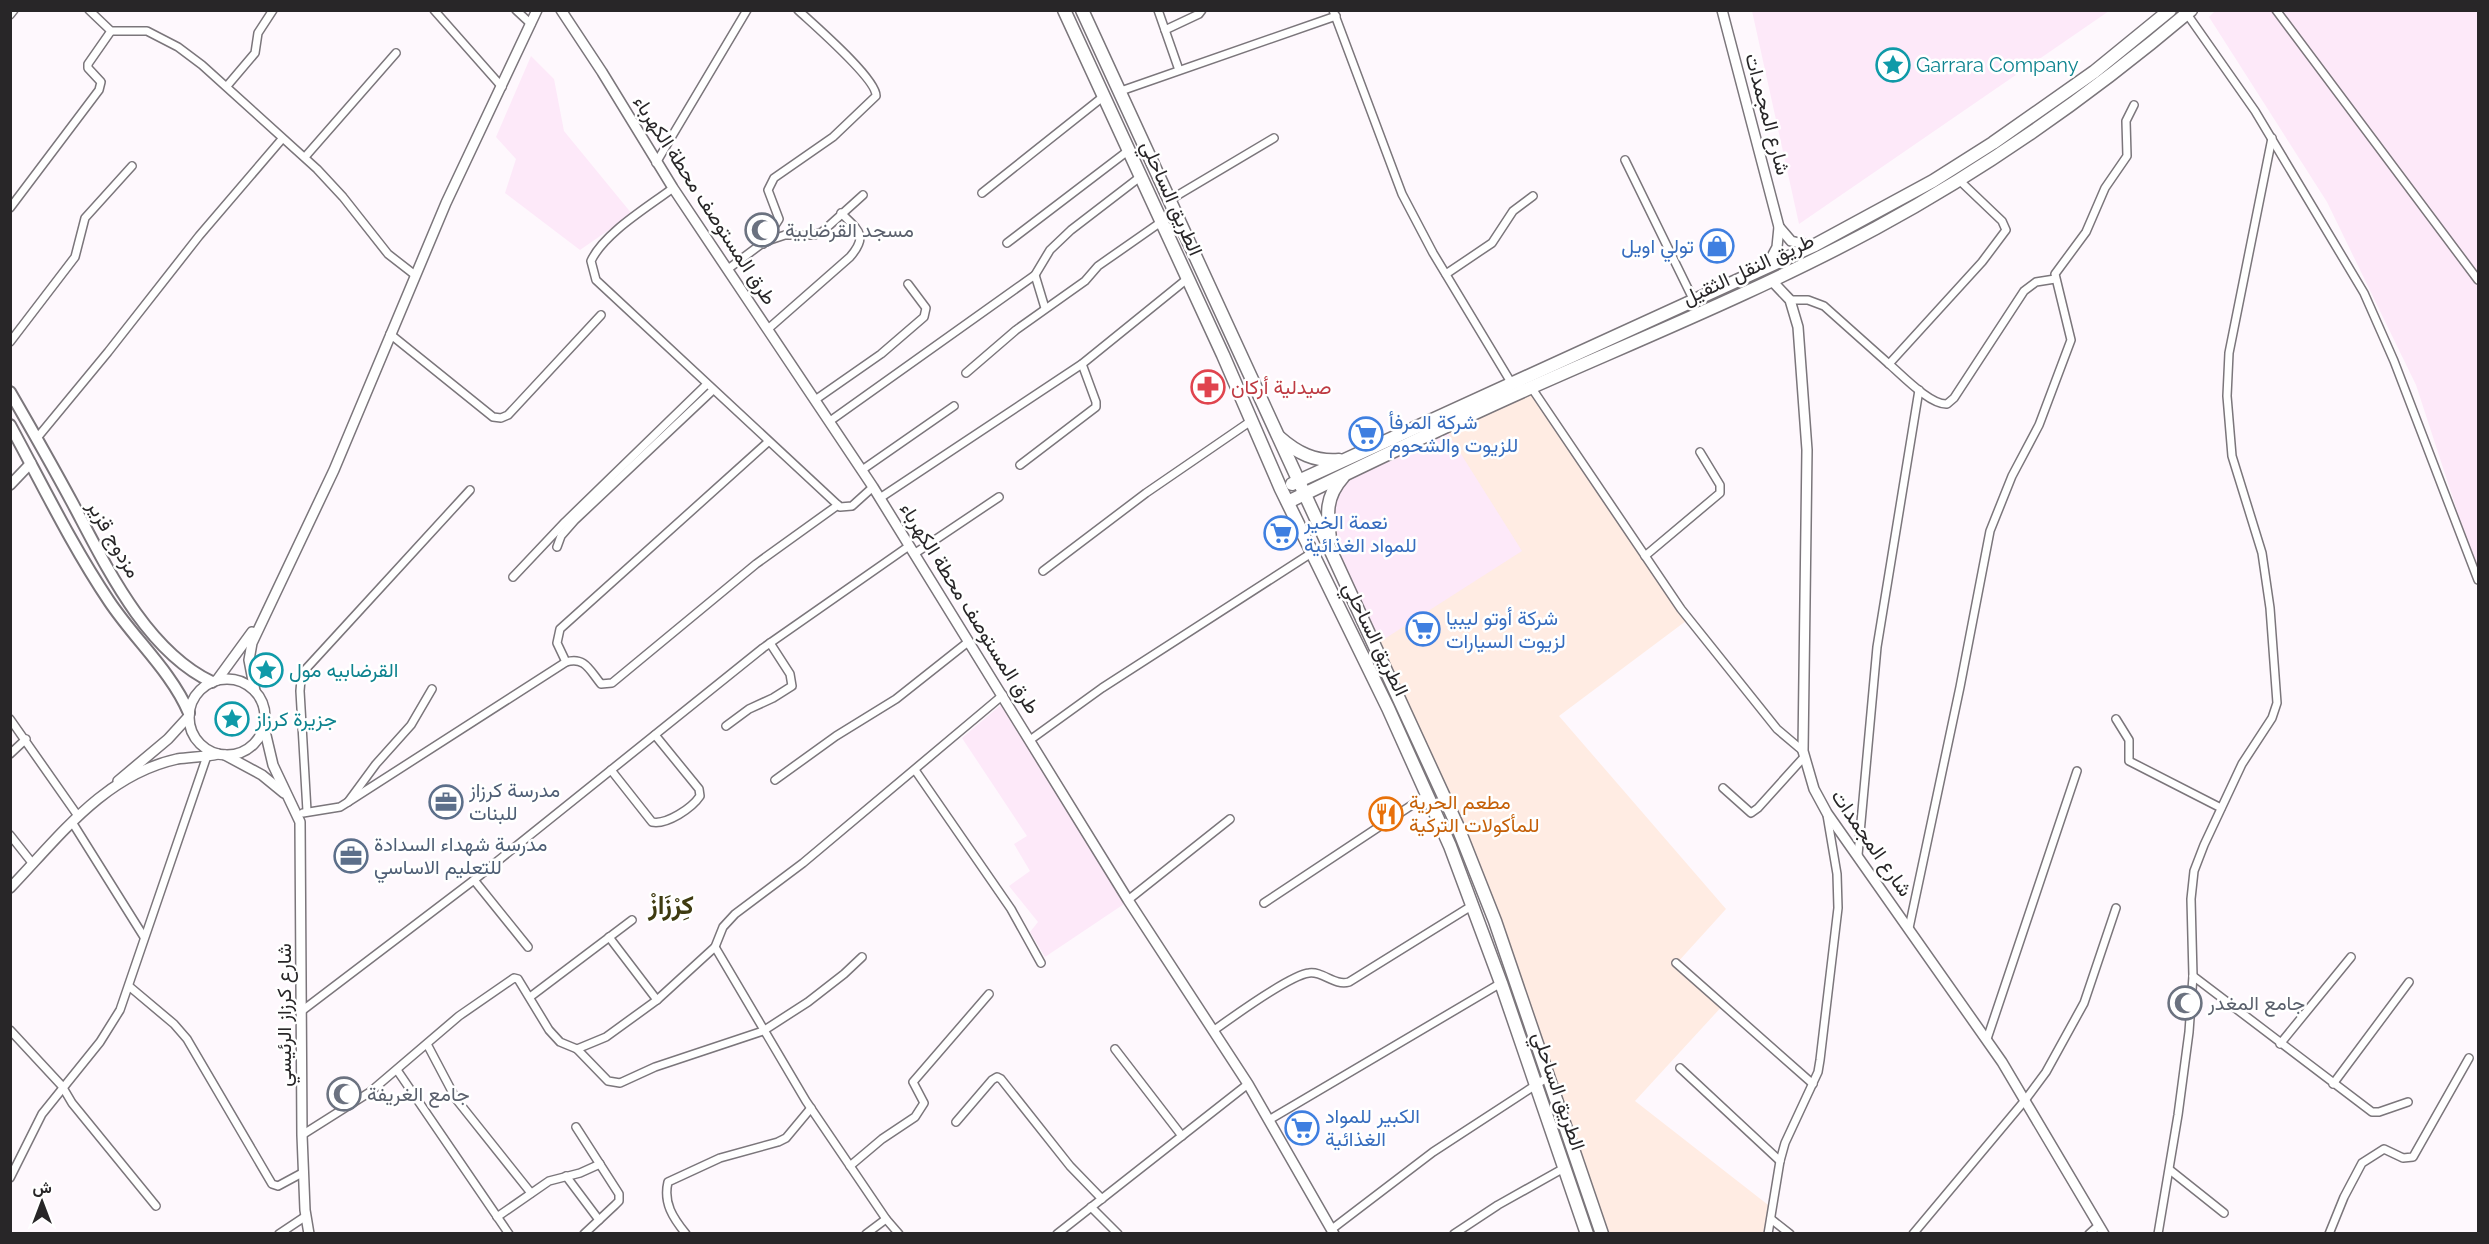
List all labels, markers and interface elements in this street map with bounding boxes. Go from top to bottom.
place icon: Garrara Company [1875,47,1911,83]
street label: شارع المجمدات [1738,50,1796,178]
place label: Garrara Company [1916,53,2079,77]
street label: طرق المستوصف محطة الكهرباء [627,91,782,310]
street label: الطريق الساحلي [1131,137,1208,261]
mosque icon: مسجد القرضابية [744,212,780,248]
place label: مسجد القرضابية [785,218,914,243]
street label: طريق النقل الثقيل [1678,228,1818,311]
shop icon: تولي اويل [1699,228,1735,264]
place label: تولي اويل [1621,234,1694,263]
pharmacy icon: صيدلية أركان [1190,369,1226,405]
place label: صيدلية أركان [1231,375,1331,400]
place label: شركة المرفأ للزيوت والشحوم [1389,410,1518,458]
supermarket icon: شركة المرفأ للزيوت والشحوم [1348,416,1384,452]
street label: مزدوج قزير [80,495,146,583]
street label: طرق المستوصف محطة الكهرباء [894,498,1045,719]
place label: نعمة الخير للمواد الغذائية [1303,510,1417,558]
supermarket icon: نعمة الخير للمواد الغذائية [1263,515,1299,551]
street label: الطريق الساحلي [1334,578,1414,702]
place label: شركة أوتو ليبيا لزيوت السيارات [1446,606,1566,654]
supermarket icon: شركة أوتو ليبيا لزيوت السيارات [1405,611,1441,647]
place icon: القرضابيه مول [248,652,284,688]
place label: القرضابيه مول [289,658,398,683]
place icon: جزيرة كرزاز [214,701,250,737]
place label: جزيرة كرزاز [254,707,337,732]
place label: مدرسة كرزاز للبنات [468,778,560,825]
office icon: مدرسة كرزاز للبنات [428,784,464,820]
street label: شارع المجمدات [1825,785,1918,902]
place label: مطعم الحرية للمأكولات التركية [1409,790,1540,838]
restaurant icon: مطعم الحرية للمأكولات التركية [1368,796,1404,832]
place label: مدرسة شهداء السدادة للتعليم الاساسي [374,832,547,884]
office icon: مدرسة شهداء السدادة للتعليم الاساسي [333,838,369,874]
district label: كِرْزَازْ [647,890,694,921]
street label: شارع كرزاز الرئيسي [272,943,301,1087]
mosque icon: جامع المغدر [2167,985,2203,1021]
place label: جامع المغدر [2207,991,2305,1017]
street label: الطريق الساحلي [1523,1029,1590,1155]
mosque icon: جامع الغريفة [326,1076,362,1112]
place label: جامع الغريفة [367,1082,470,1108]
place label: الكبير للمواد الغذائية [1325,1104,1420,1151]
supermarket icon: الكبير للمواد الغذائية [1284,1110,1320,1146]
north arrow [12,1172,72,1232]
text: ش [32,1178,52,1197]

